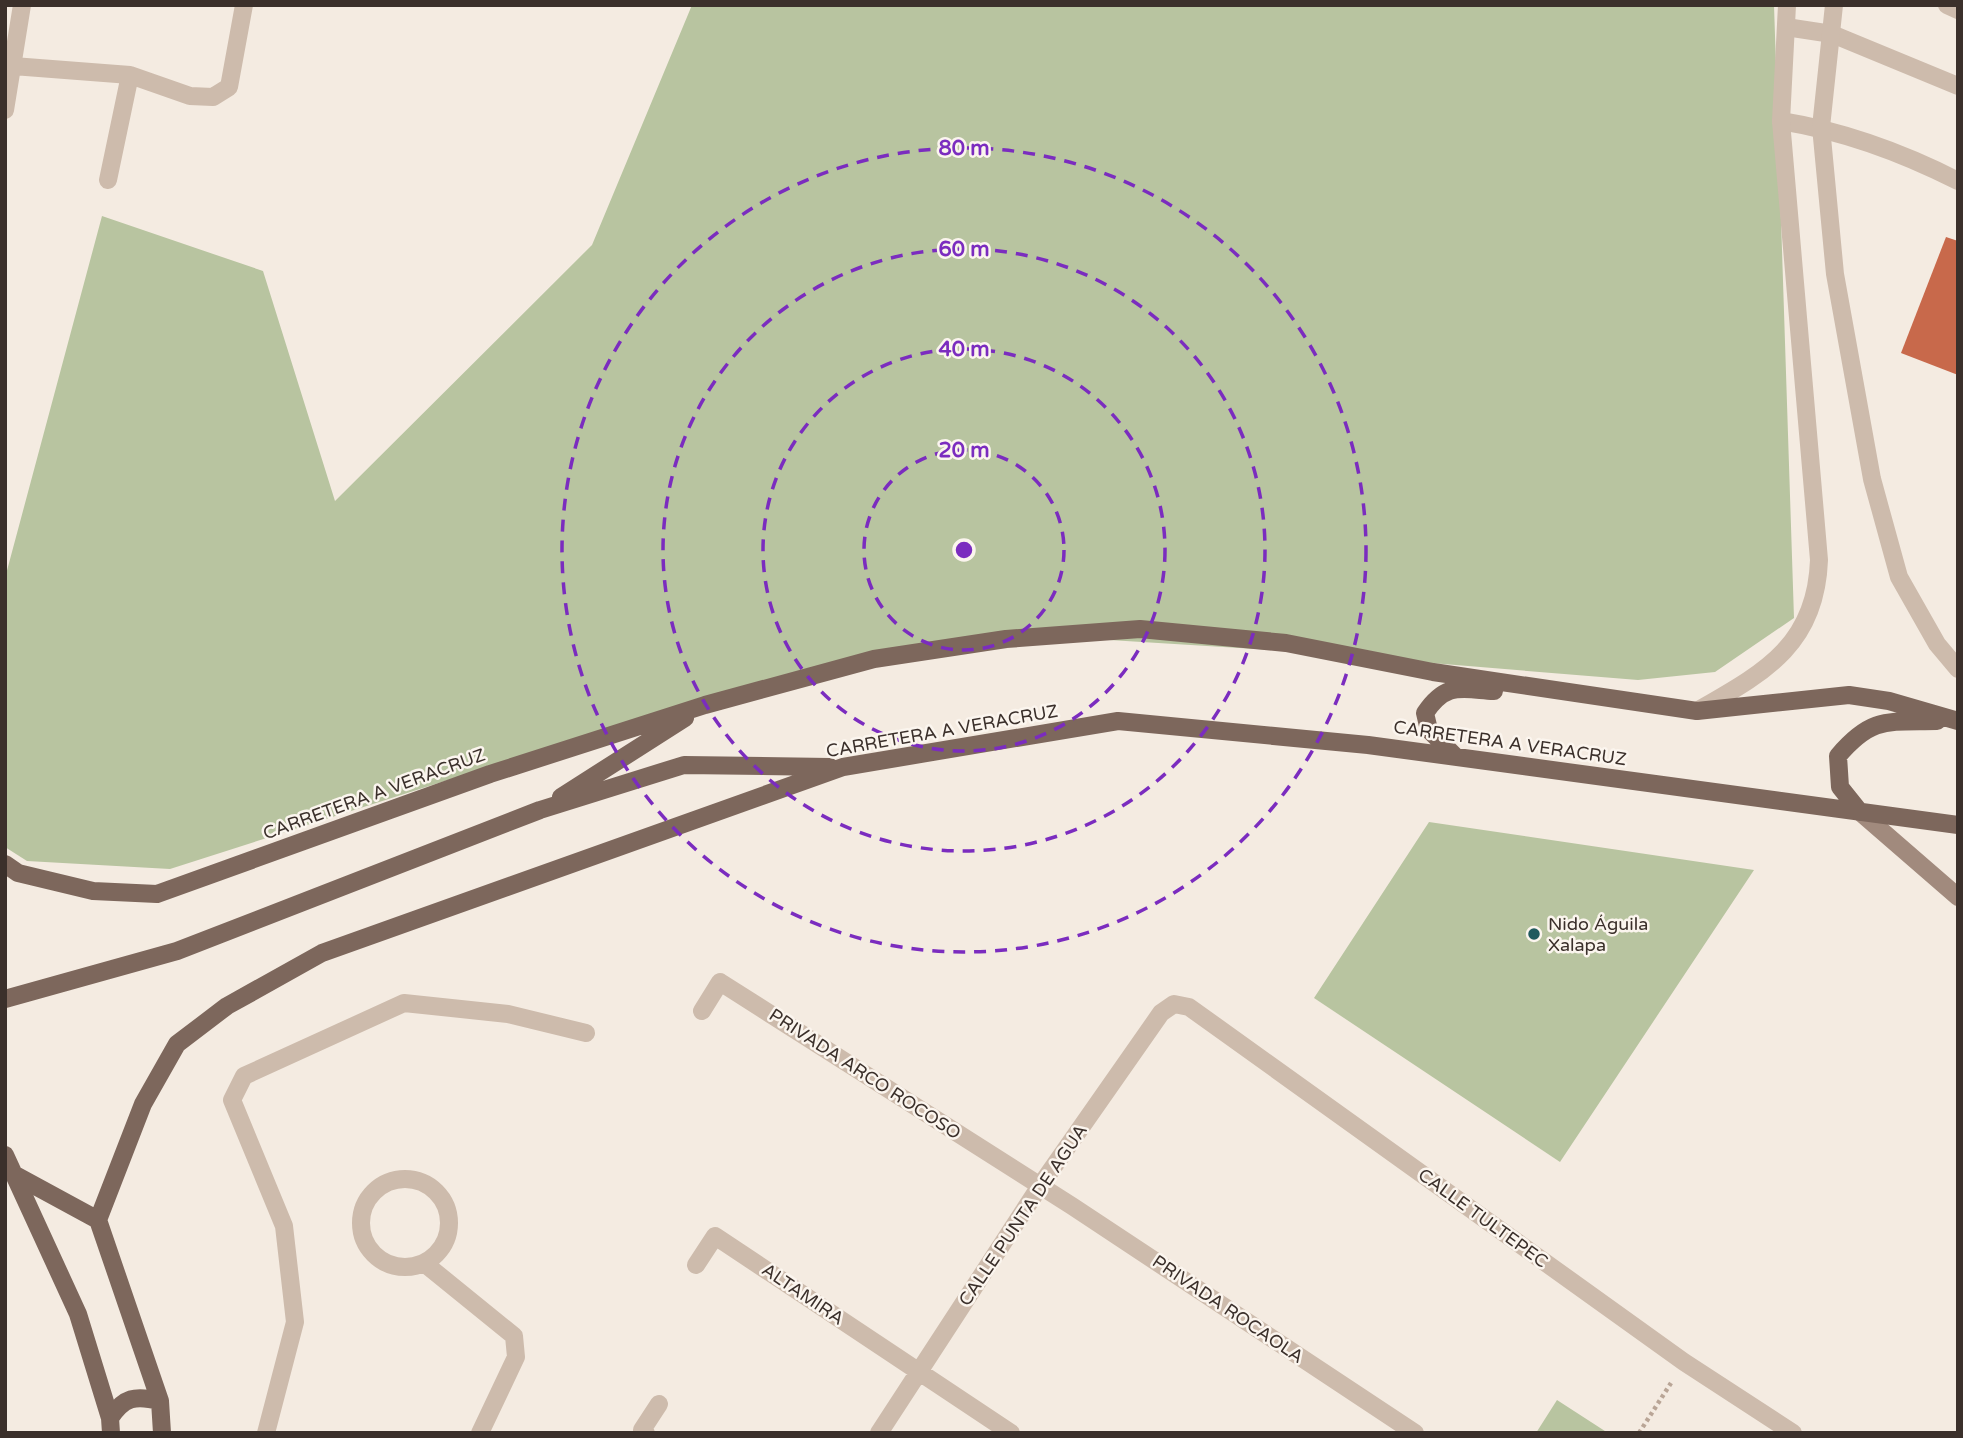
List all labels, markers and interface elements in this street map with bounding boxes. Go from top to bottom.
text: 80 m [938,136,990,161]
text: 60 m [938,237,990,262]
text: 40 m [938,337,990,362]
text: 20 m [938,438,990,463]
centre of rings [952,538,976,562]
street label: CARRETERA A VERACRUZ [824,700,1060,762]
street label: CARRETERA A VERACRUZ [1392,716,1628,770]
street label: CARRETERA A VERACRUZ [260,743,488,845]
place label: Nido Águila Xalapa [1548,913,1648,956]
marker: Nido Águila Xalapa [1526,926,1542,942]
street label: PRIVADA ARCO ROCOSO [765,1004,965,1144]
street label: CALLE PUNTA DE AGUA [954,1120,1092,1310]
street label: CALLE TULTEPEC [1414,1164,1552,1272]
street label: PRIVADA ROCAOLA [1148,1250,1308,1368]
street label: ALTAMIRA [758,1258,848,1330]

